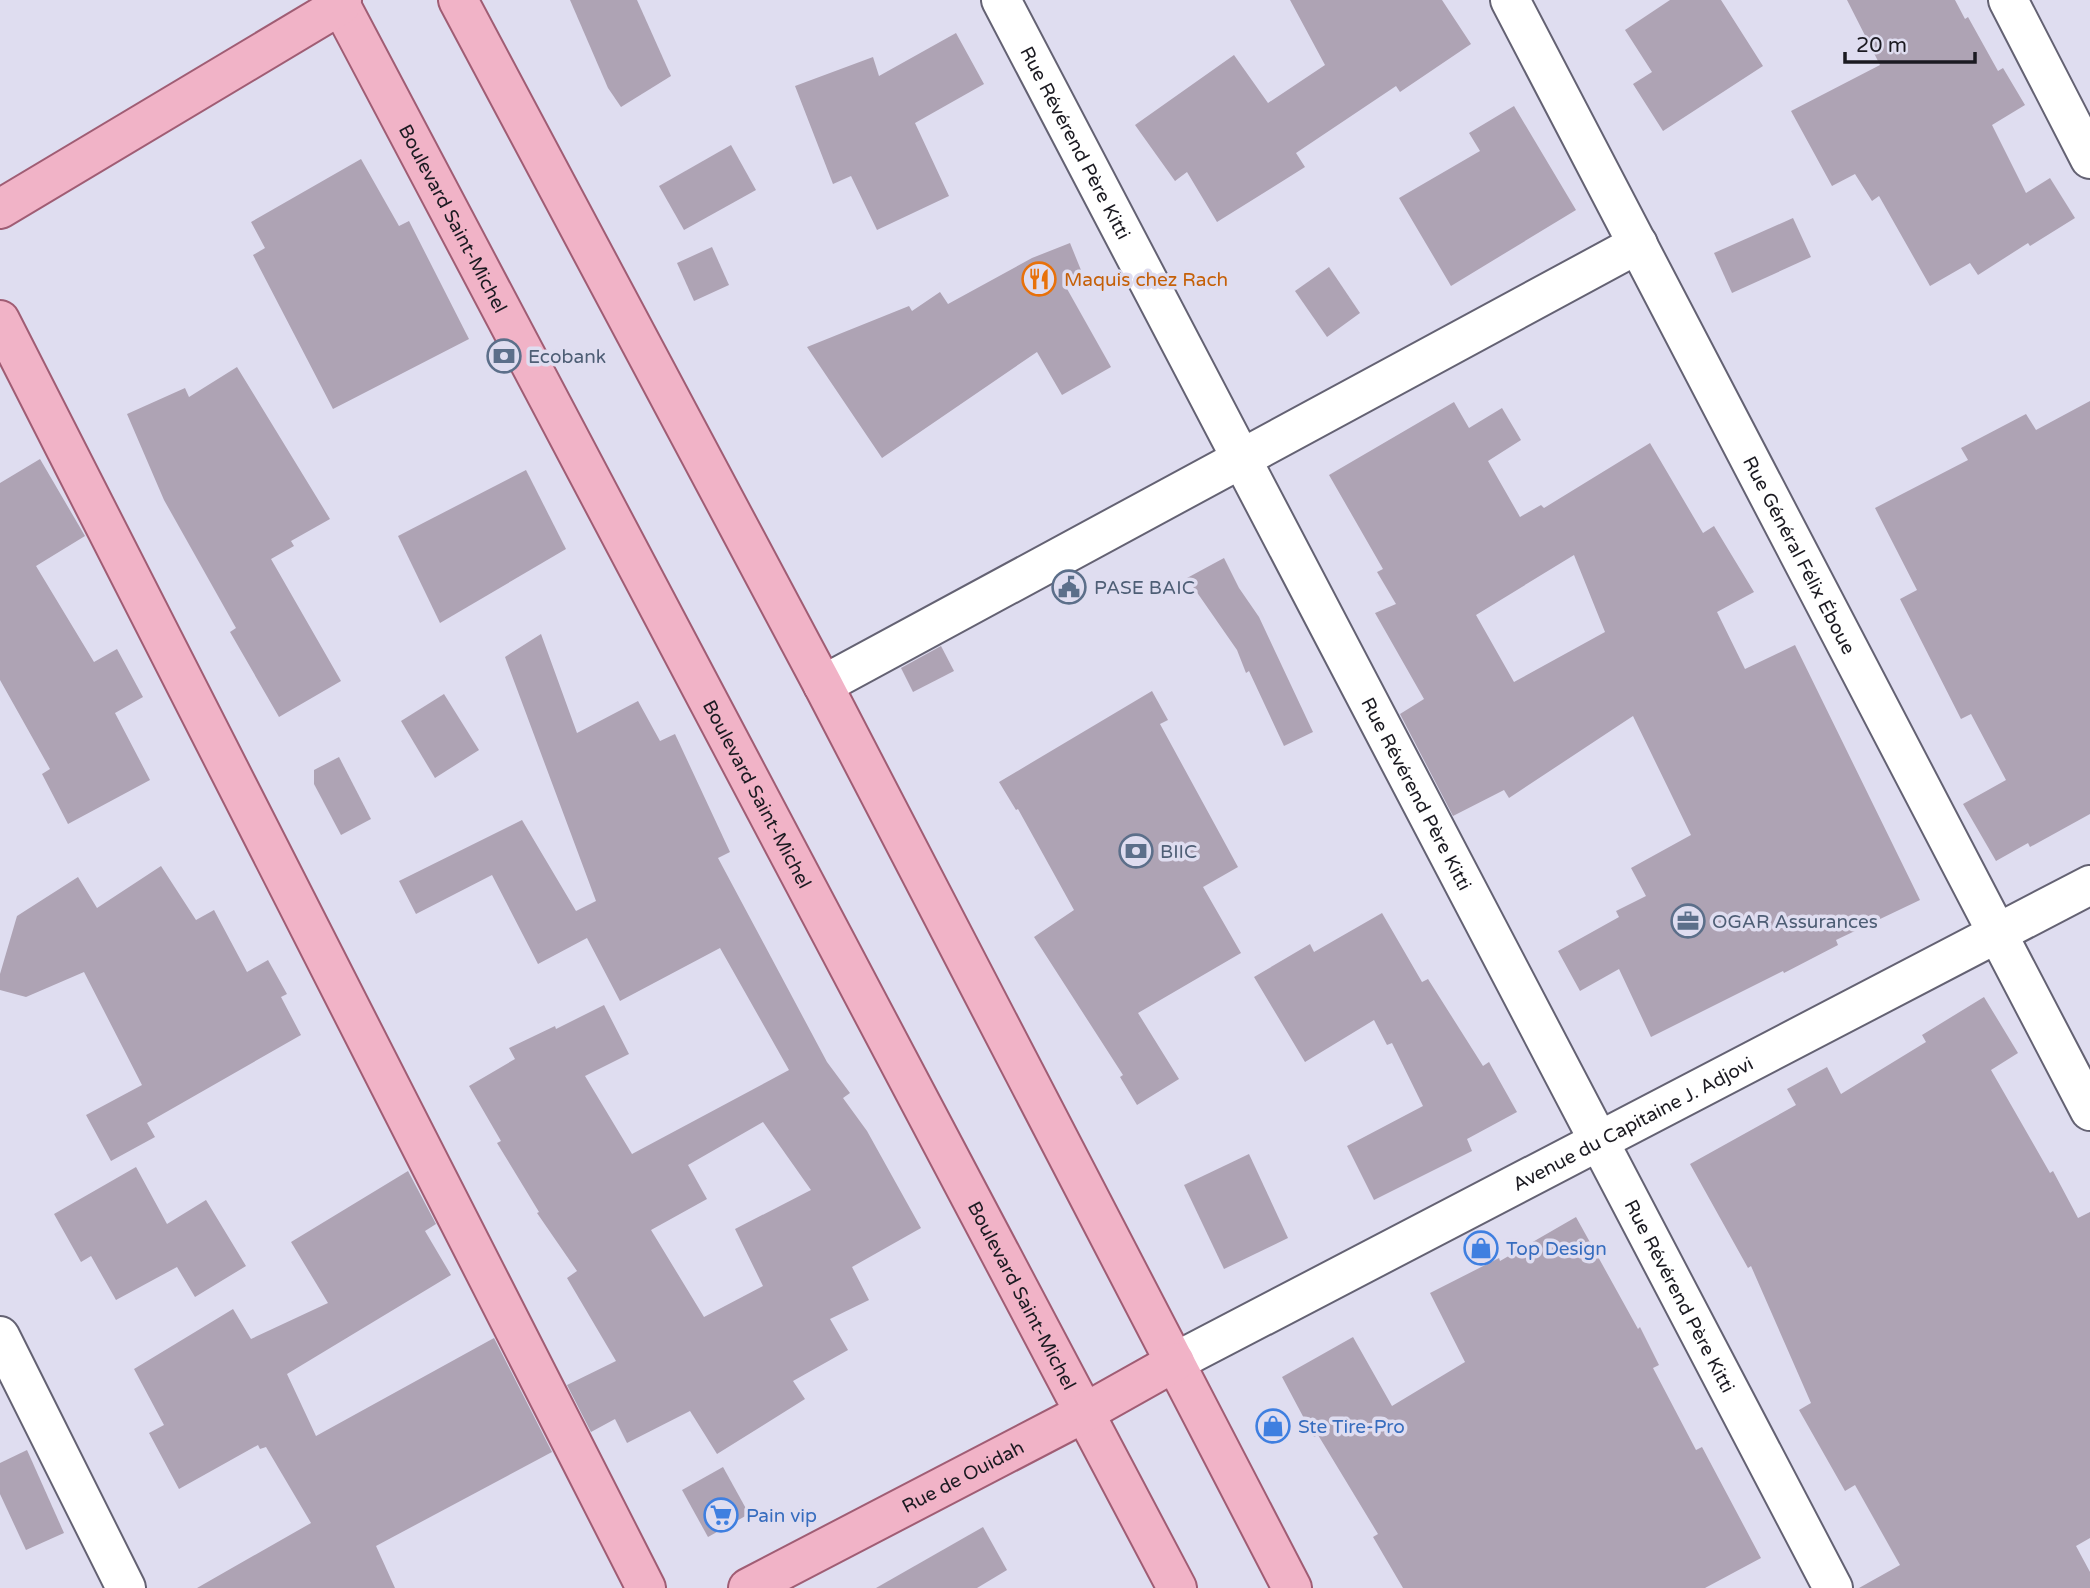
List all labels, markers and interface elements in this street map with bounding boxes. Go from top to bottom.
scale bar [1845,21,1974,65]
text: 20 m [1856,33,1907,58]
street label: Rue Révérend Père Kitti [1015,43,1134,243]
street label: Boulevard Saint-Michel [394,121,511,317]
restaurant icon: Maquis chez Rach [1020,260,1058,298]
place label: Maquis chez Rach [1064,269,1228,291]
bank icon: Ecobank [485,337,523,375]
place label: Ecobank [528,346,606,368]
street label: Rue Général Félix Éboue [1738,453,1860,658]
public building icon: PASE BAIC [1050,568,1088,606]
place label: PASE BAIC [1094,577,1195,599]
street label: Rue Révérend Père Kitti [1356,694,1476,894]
street label: Boulevard Saint-Michel [698,697,815,892]
bank icon: BIIC [1117,832,1155,870]
place label: BIIC [1160,841,1197,863]
office icon: OGAR Assurances [1669,902,1707,940]
place label: OGAR Assurances [1712,911,1878,933]
street label: Avenue du Capitaine J. Adjovi [1509,1053,1757,1196]
street label: Rue Révérend Père Kitti [1619,1196,1739,1397]
street label: Boulevard Saint-Michel [963,1198,1080,1394]
shop icon: Top Design [1462,1229,1500,1267]
place label: Top Design [1506,1238,1607,1260]
shop icon: Ste Tire-Pro [1254,1407,1292,1445]
place label: Ste Tire-Pro [1298,1416,1405,1438]
street label: Rue de Ouidah [898,1436,1028,1518]
supermarket icon: Pain vip [702,1496,740,1534]
place label: Pain vip [746,1505,817,1527]

